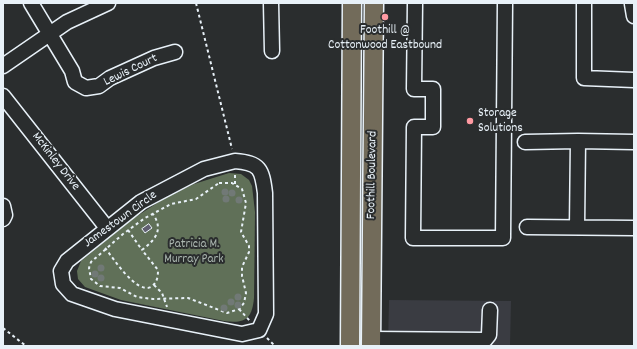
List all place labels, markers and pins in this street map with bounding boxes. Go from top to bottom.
marker: Foothill @ Cottonwood Eastbound [380,12,390,22]
place label: Foothill @ Cottonwood Eastbound [328,23,442,54]
place label: Storage Solutions [478,106,523,137]
marker: Storage Solutions [465,116,475,126]

